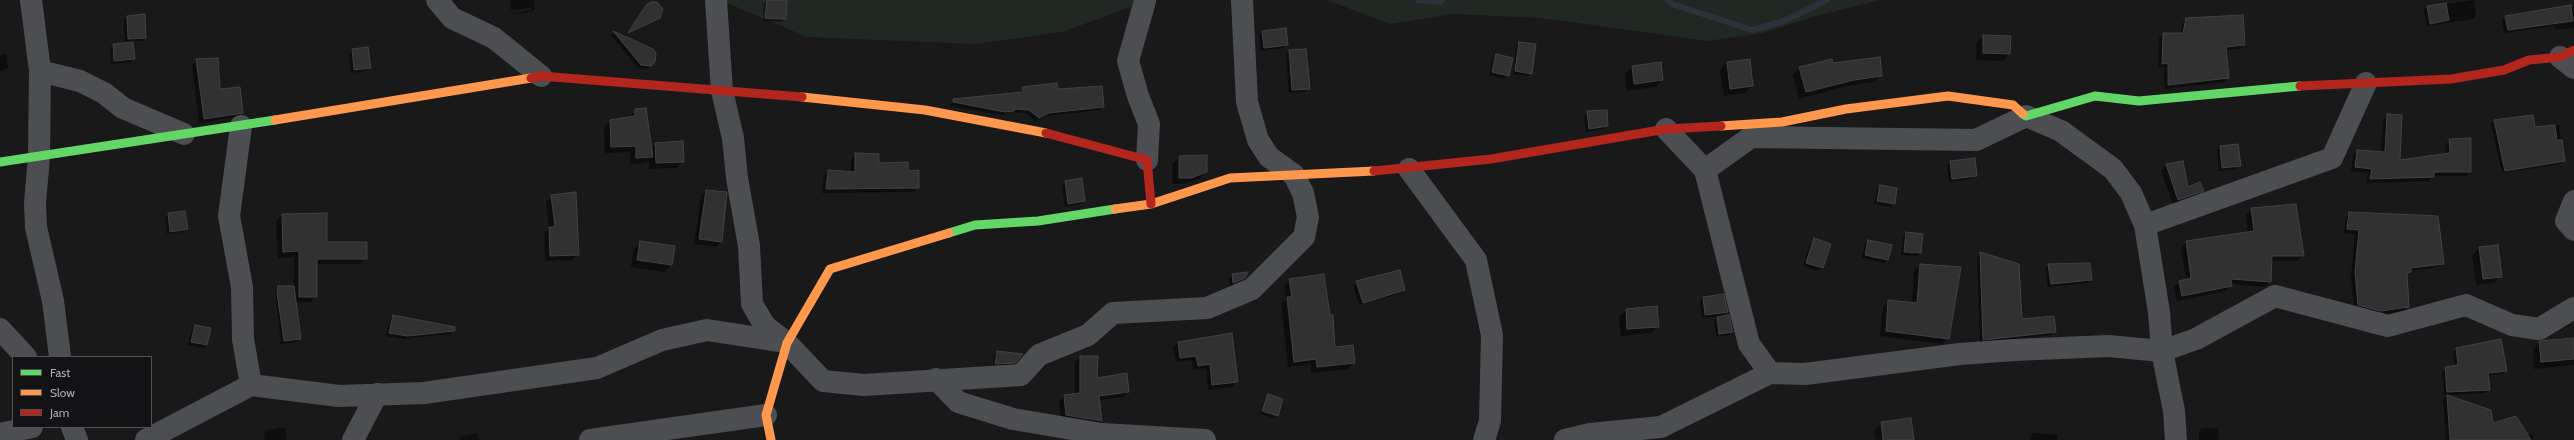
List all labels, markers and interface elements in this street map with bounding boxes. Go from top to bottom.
legend [12,356,152,428]
text: Fast [50,365,70,380]
text: Slow [50,385,75,400]
text: Jam [50,405,69,420]

